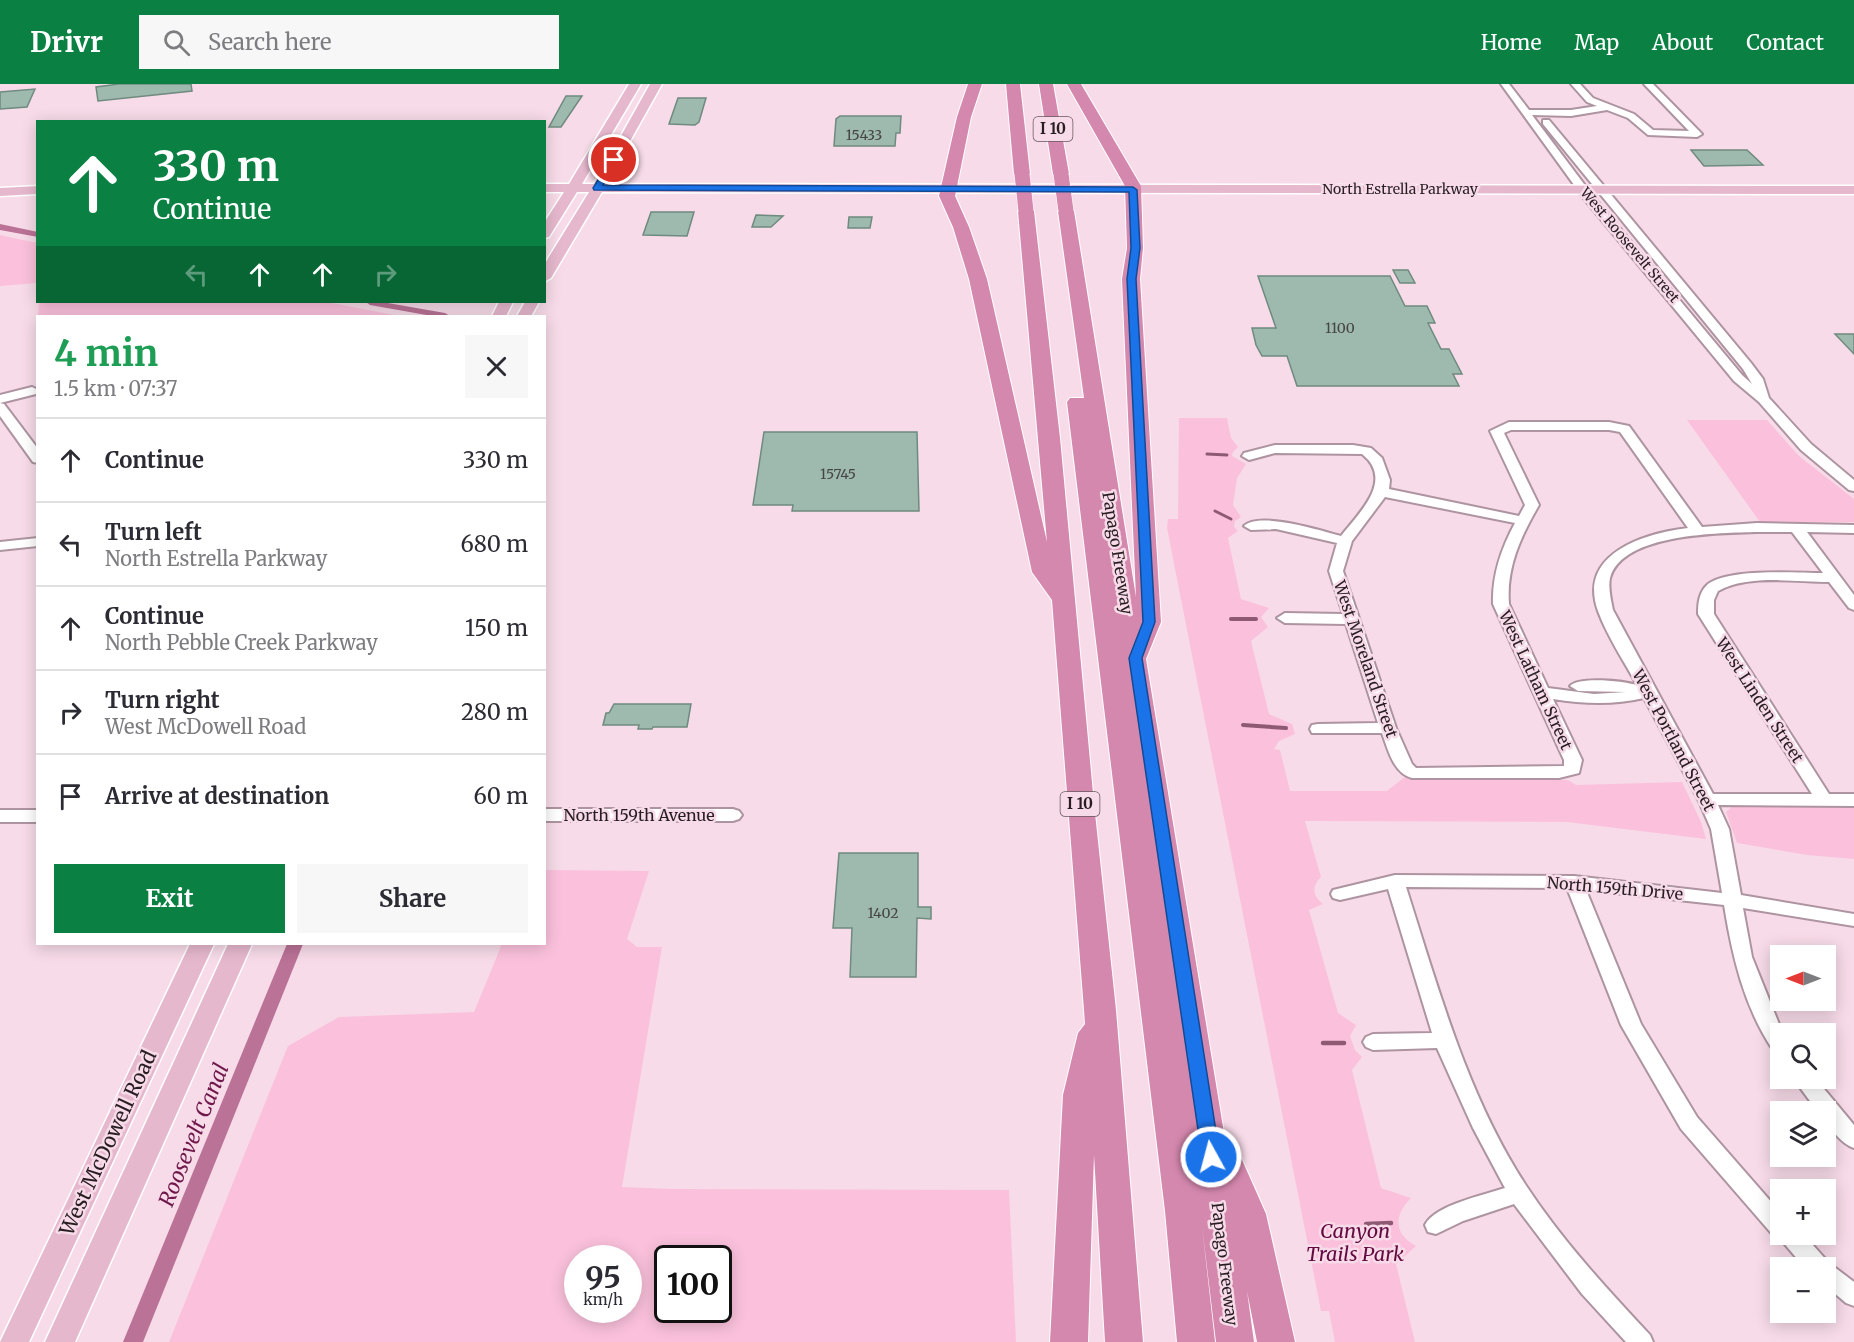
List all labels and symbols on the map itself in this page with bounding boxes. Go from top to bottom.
road number: I 10 [1034,117,1072,141]
house number: 15433 [846,126,882,144]
pin [588,134,639,185]
street label: North Estrella Parkway [1322,180,1479,198]
street label: West Roosevelt Street [1576,183,1684,307]
house number: 1100 [1325,319,1355,337]
house number: 15745 [820,465,856,483]
street label: Papago Freeway [1098,490,1138,616]
street label: West Moreland Street [1329,577,1403,741]
street label: West Latham Street [1495,606,1577,753]
street label: West Linden Street [1711,633,1808,767]
street label: West Portland Street [1628,665,1720,815]
road number: I 10 [1060,792,1100,816]
street label: North 159th Avenue [563,805,715,825]
street label: North 159th Drive [1546,872,1684,904]
house number: 1402 [868,904,898,922]
north arrow [1770,945,1836,1011]
street label: West McDowell Road [53,1046,161,1240]
water label: Roosevelt Canal [153,1059,235,1210]
position arrow [1179,1125,1243,1189]
street label: Papago Freeway [1208,1201,1243,1327]
park label: Canyon Trails Park [1306,1218,1404,1266]
speed limit sign: 100 [654,1245,732,1323]

